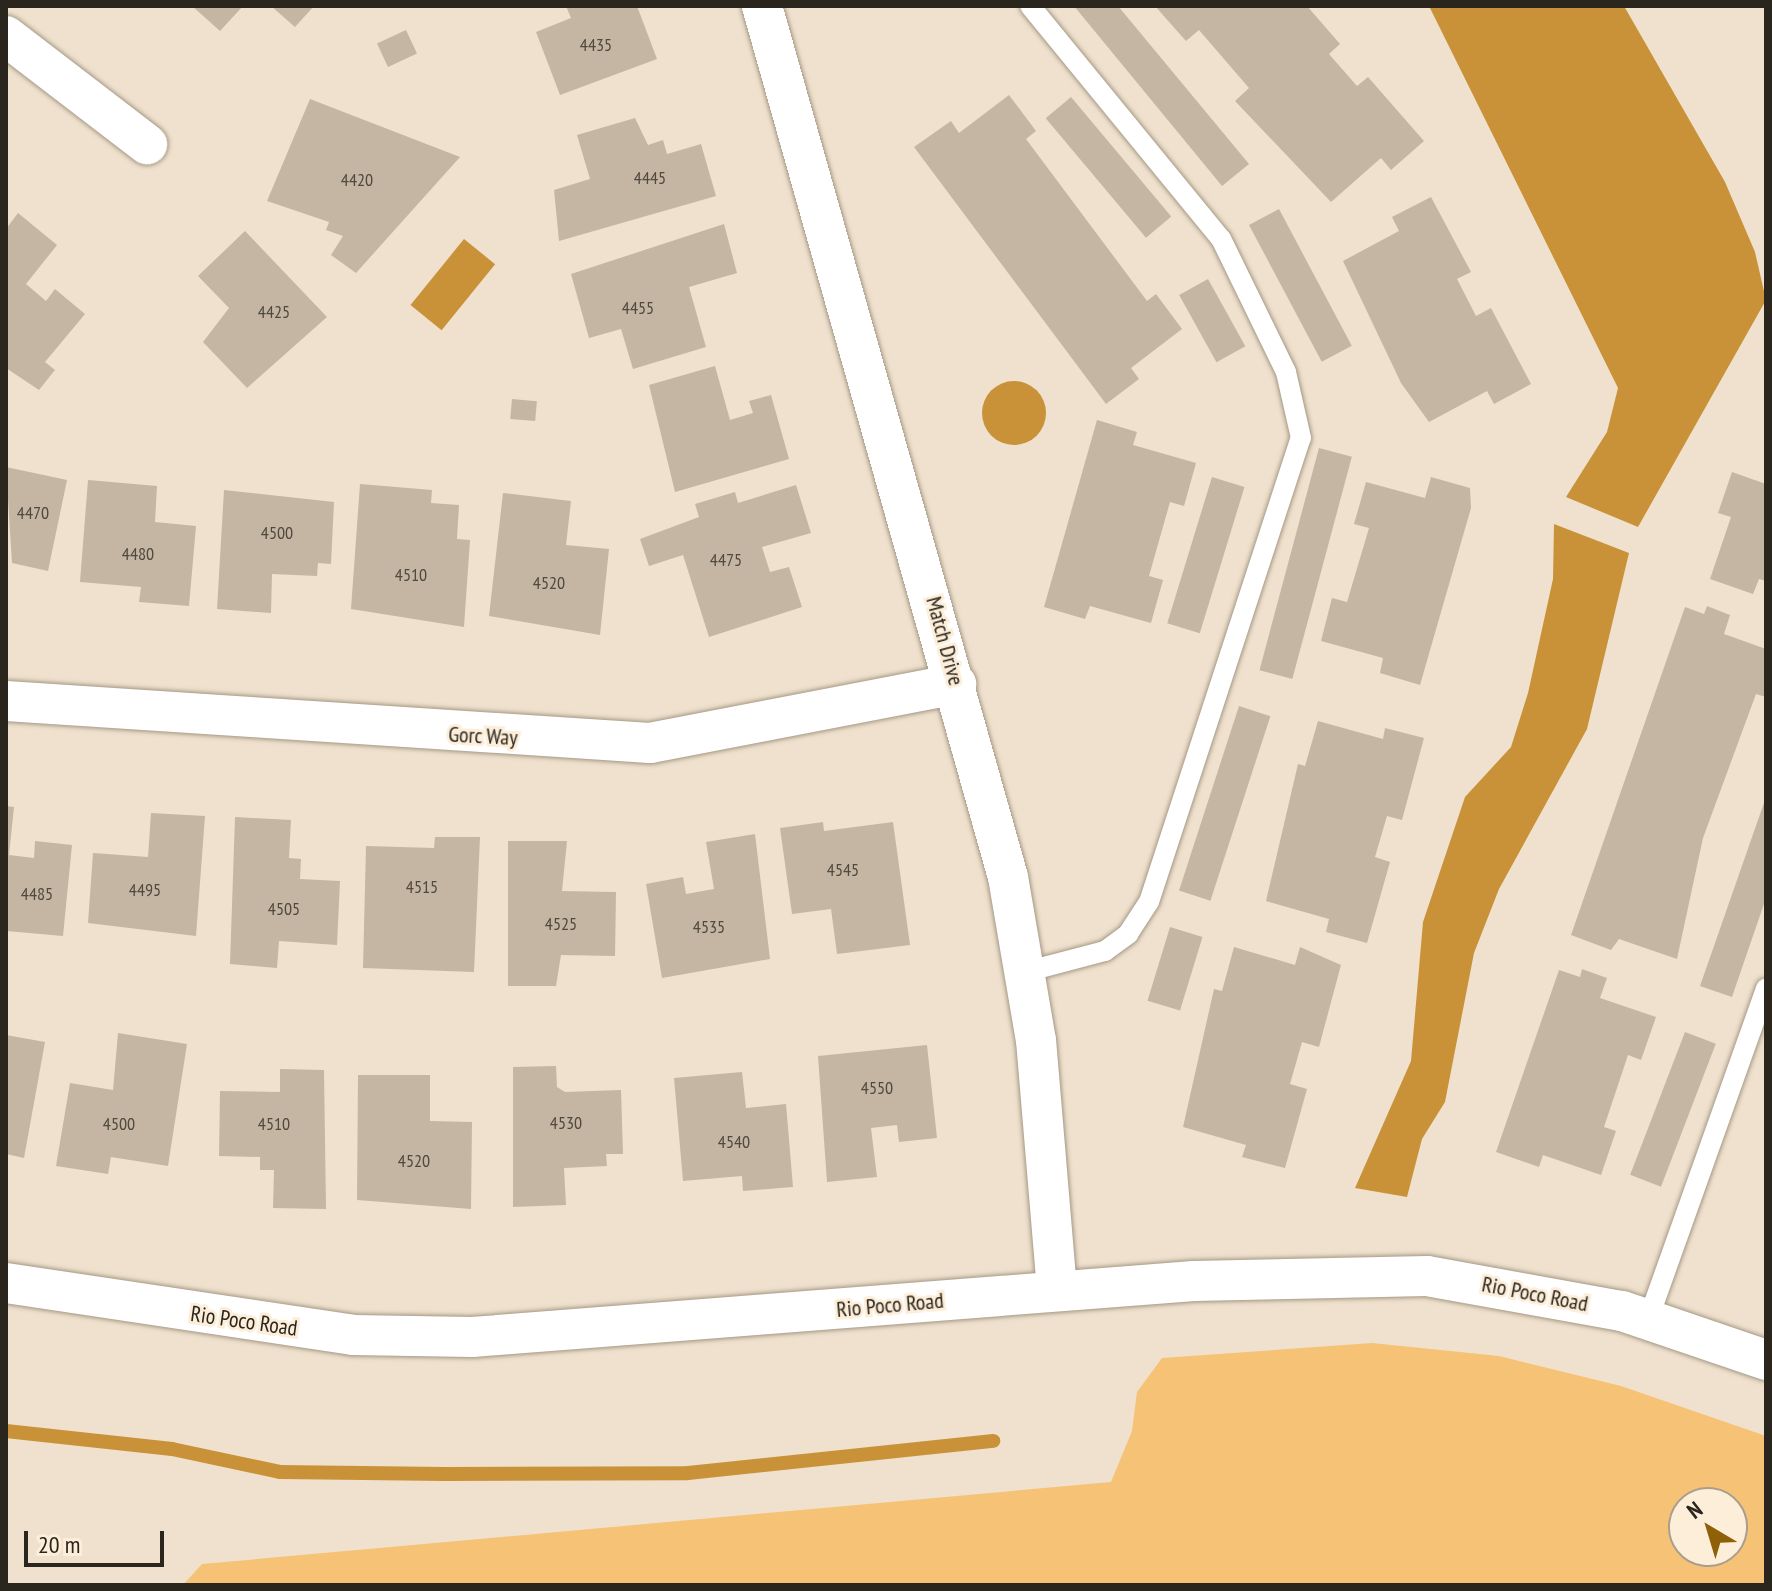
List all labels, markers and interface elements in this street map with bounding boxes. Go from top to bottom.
house number: 4435 [580,34,612,56]
house number: 4445 [634,167,666,189]
house number: 4420 [341,169,373,191]
house number: 4455 [622,297,654,319]
house number: 4425 [258,301,290,323]
house number: 4470 [17,502,49,524]
house number: 4500 [261,522,293,544]
house number: 4480 [122,543,154,565]
house number: 4475 [710,549,742,571]
house number: 4510 [395,564,427,586]
house number: 4520 [533,572,565,594]
street label: Match Drive [920,594,970,688]
street label: Gorc Way [447,721,519,751]
house number: 4545 [827,859,859,881]
house number: 4515 [406,876,438,898]
house number: 4495 [129,879,161,901]
house number: 4485 [21,883,53,905]
house number: 4505 [268,898,300,920]
house number: 4525 [545,913,577,935]
house number: 4535 [693,916,725,938]
house number: 4550 [861,1077,893,1099]
house number: 4530 [550,1112,582,1134]
house number: 4500 [103,1113,135,1135]
house number: 4510 [258,1113,290,1135]
house number: 4540 [718,1131,750,1153]
house number: 4520 [398,1150,430,1172]
street label: Rio Poco Road [1480,1271,1590,1317]
street label: Rio Poco Road [835,1287,945,1323]
street label: Rio Poco Road [189,1300,299,1342]
north arrow [1668,1487,1748,1567]
text: N [1681,1495,1708,1524]
scale bar [28,1515,168,1565]
text: 20 m [38,1529,80,1560]

